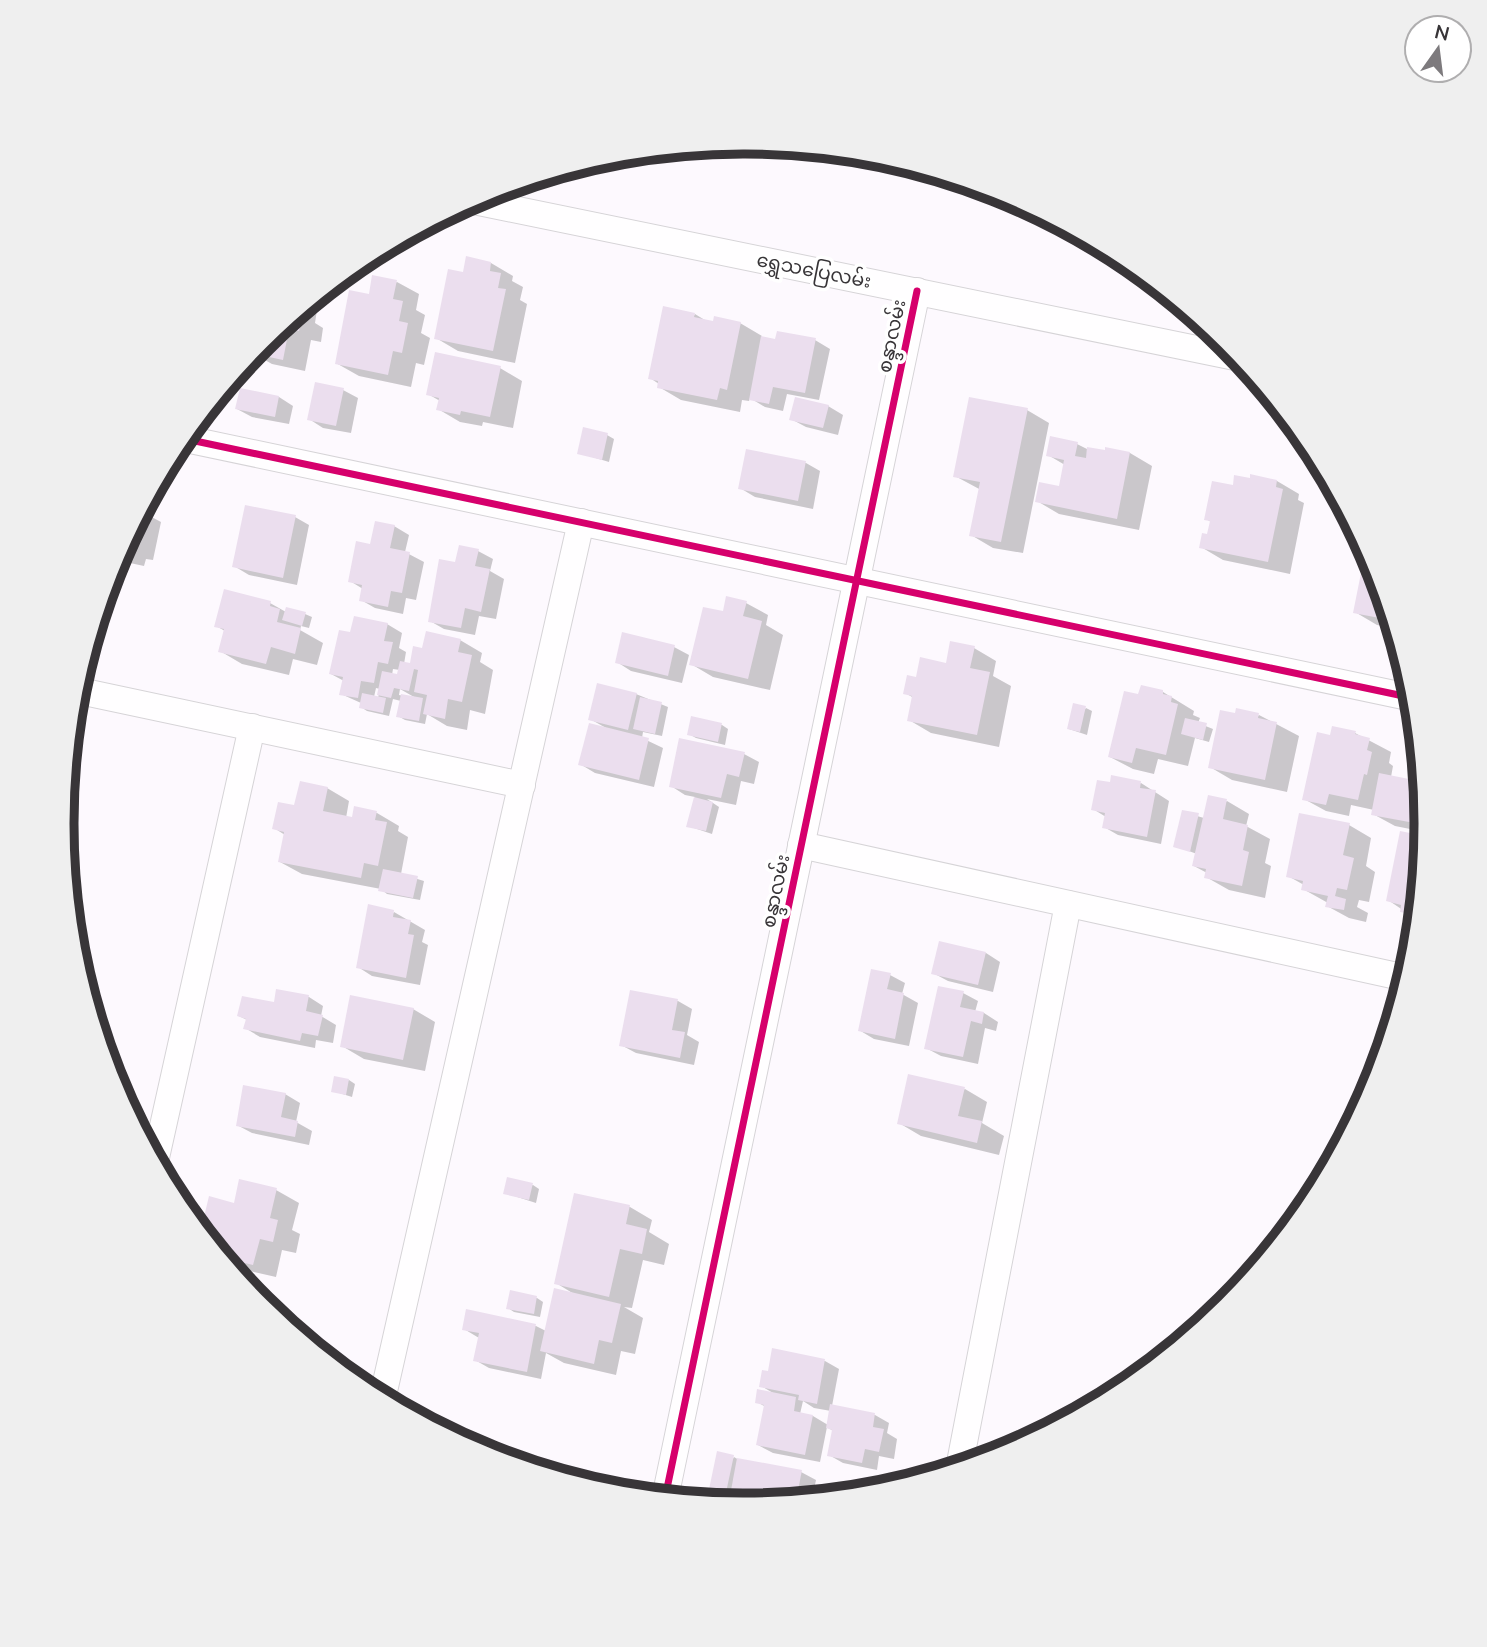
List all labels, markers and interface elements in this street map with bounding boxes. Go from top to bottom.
north arrow [1403,14,1473,84]
text: N [1432,19,1452,46]
street label: ရွှေသပြေလမ်း [754,245,874,297]
street label: စန္ဒာလမ်း [870,297,915,376]
street label: စန္ဒာလမ်း [754,852,799,931]

